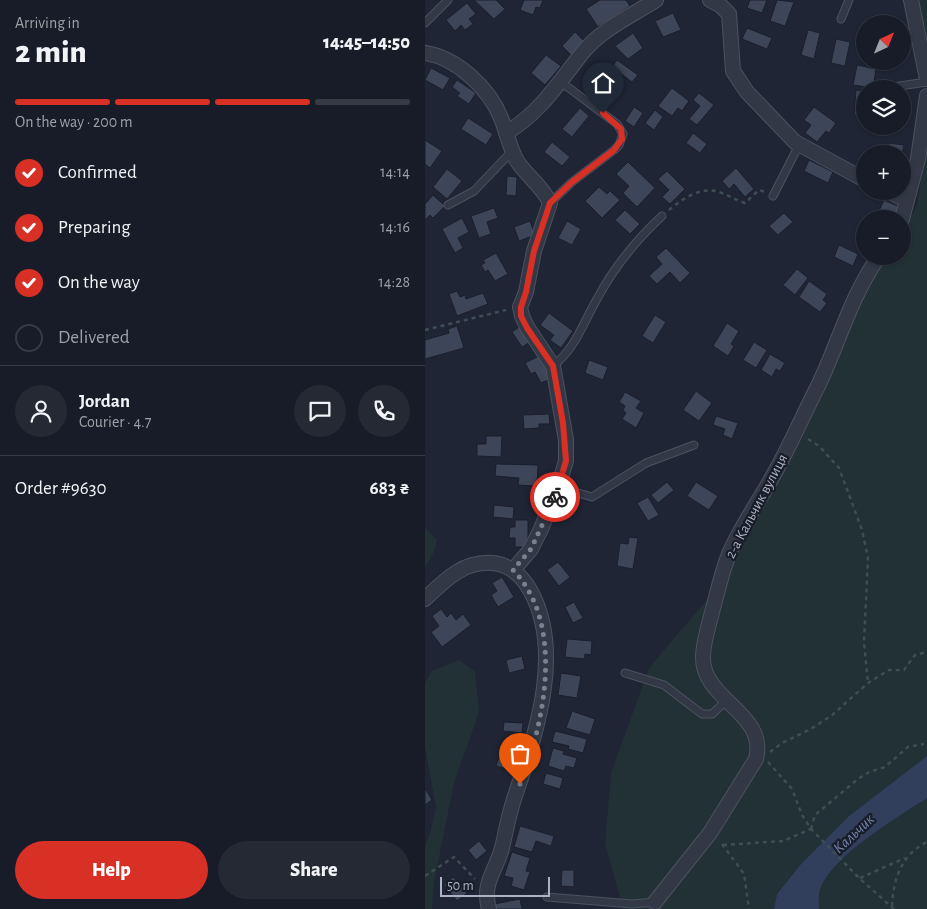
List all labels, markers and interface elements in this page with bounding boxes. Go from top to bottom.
text: Arriving in [15,15,80,31]
north arrow [856,15,911,70]
map controls [856,15,911,265]
text: 14:45–14:50 [323,33,410,52]
text: 2 min [15,36,87,68]
pin [582,62,624,113]
icon: home [589,69,617,97]
button: layers [856,80,911,135]
text: On the way · 200 m [15,114,133,130]
button: + [856,145,911,200]
icon: check [15,159,43,187]
text: Confirmed [58,163,137,182]
text: 14:14 [380,164,410,180]
button: − [856,210,911,265]
icon: check [15,214,43,242]
text: Preparing [58,218,131,237]
text: 14:16 [380,219,410,235]
icon: check [15,269,43,297]
text: On the way [58,273,140,292]
text: 14:28 [378,274,410,290]
text: Delivered [58,328,130,347]
button: person [15,385,67,437]
button: chat [294,385,346,437]
button: phone [358,385,410,437]
text: Jordan [79,392,130,411]
text: Courier · 4.7 [79,414,151,430]
street label: 2-а Кальчик вулиця [723,451,790,561]
courier [530,472,580,522]
text: Order #9630 [15,479,107,498]
text: 683 ₴ [369,479,410,498]
icon: bike [541,483,569,511]
pin [499,733,541,784]
icon: bag [506,740,534,768]
water label: Кальчик [830,811,877,856]
button: Help [15,841,208,899]
button: Share [218,841,410,899]
scale bar [440,874,550,897]
text: 50 m [447,879,474,893]

